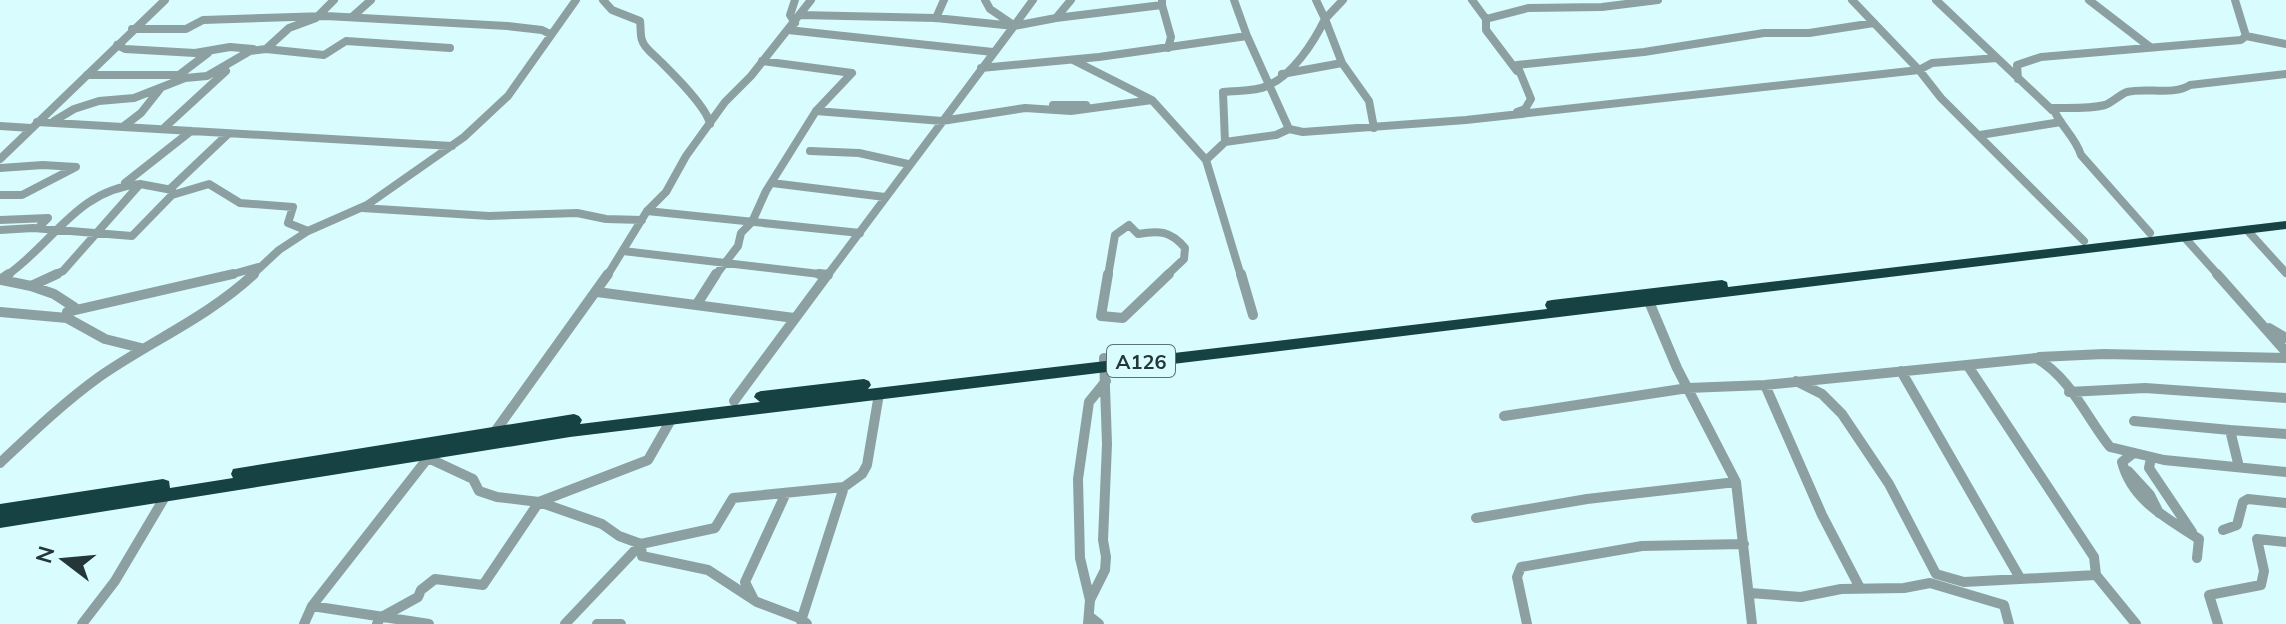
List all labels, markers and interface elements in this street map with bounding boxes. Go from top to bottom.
road number: A126 [1107,345,1175,377]
north arrow [24,520,104,600]
text: N [29,543,61,566]

